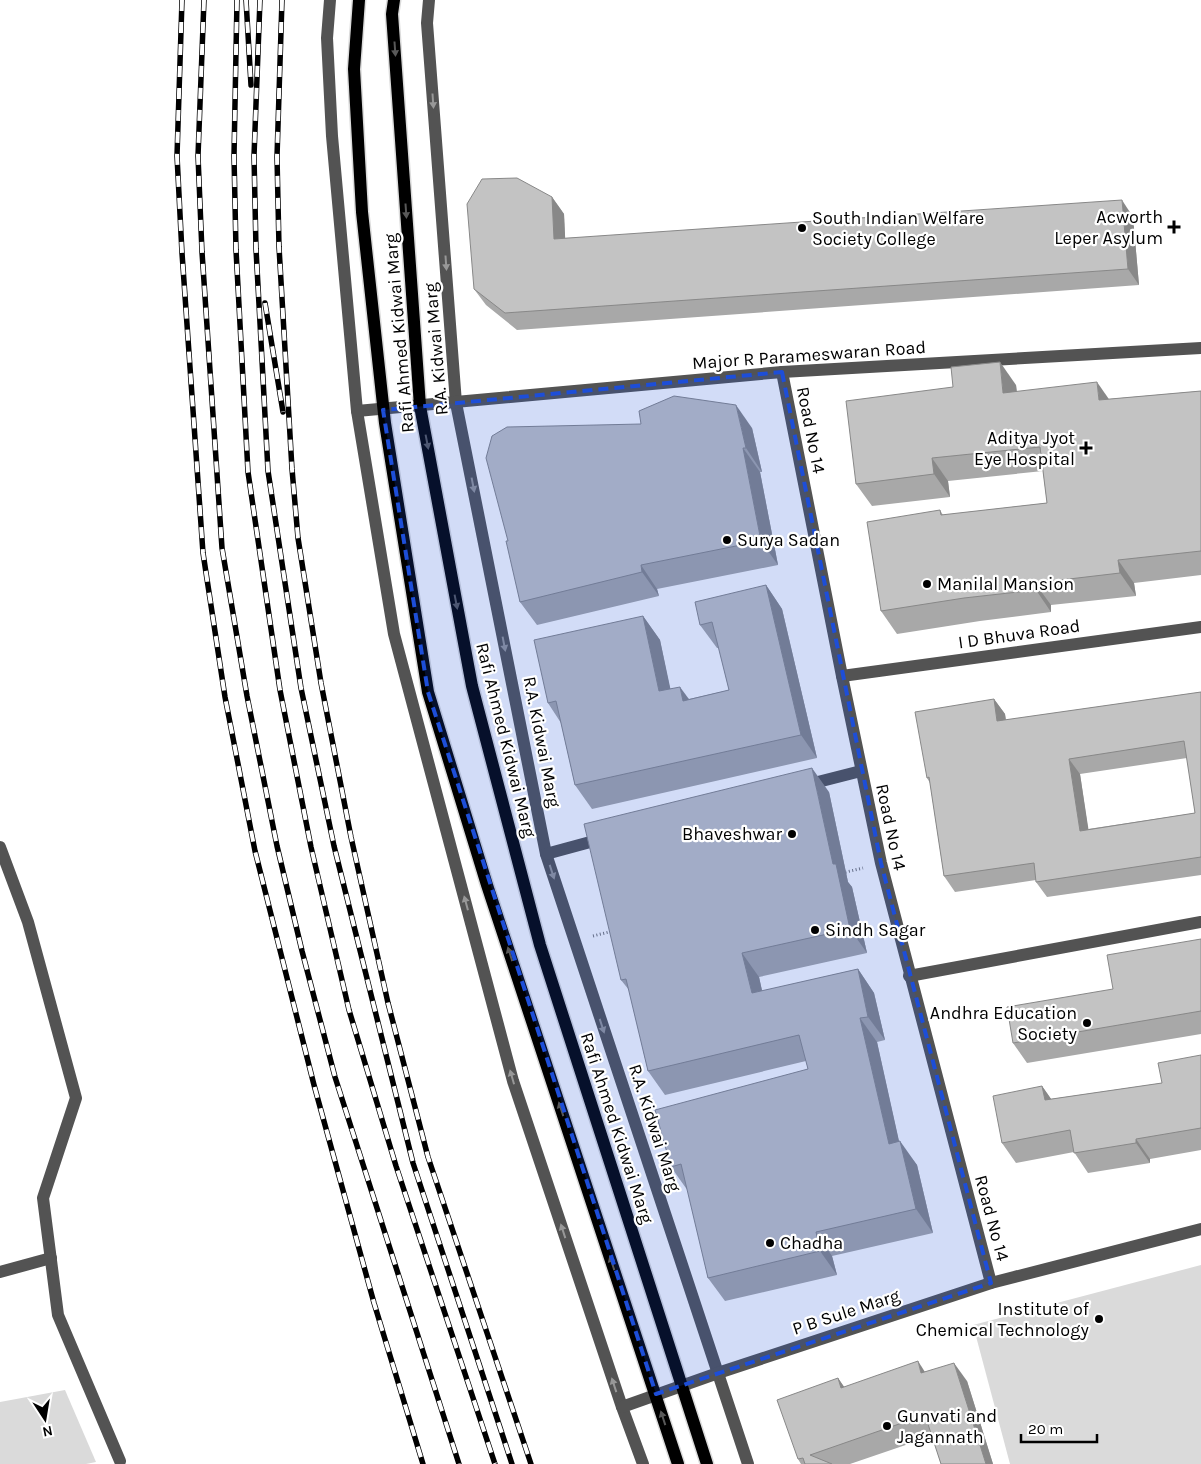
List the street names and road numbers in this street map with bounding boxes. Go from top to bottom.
street label: Rafi Ahmed Kidwai Marg [379,232,419,434]
street label: R.A. Kidwai Marg [419,282,453,416]
street label: Major R Parameswaran Road [691,336,927,374]
street label: Road No 14 [792,385,830,475]
street label: I D Bhuva Road [957,615,1081,653]
street label: Rafi Ahmed Kidwai Marg [471,640,541,840]
street label: R.A. Kidwai Marg [518,675,566,809]
street label: Road No 14 [871,782,911,872]
street label: Rafi Ahmed Kidwai Marg [576,1029,658,1227]
street label: R.A. Kidwai Marg [624,1061,686,1195]
street label: Road No 14 [970,1173,1014,1263]
street label: P B Sule Marg [790,1284,902,1340]

